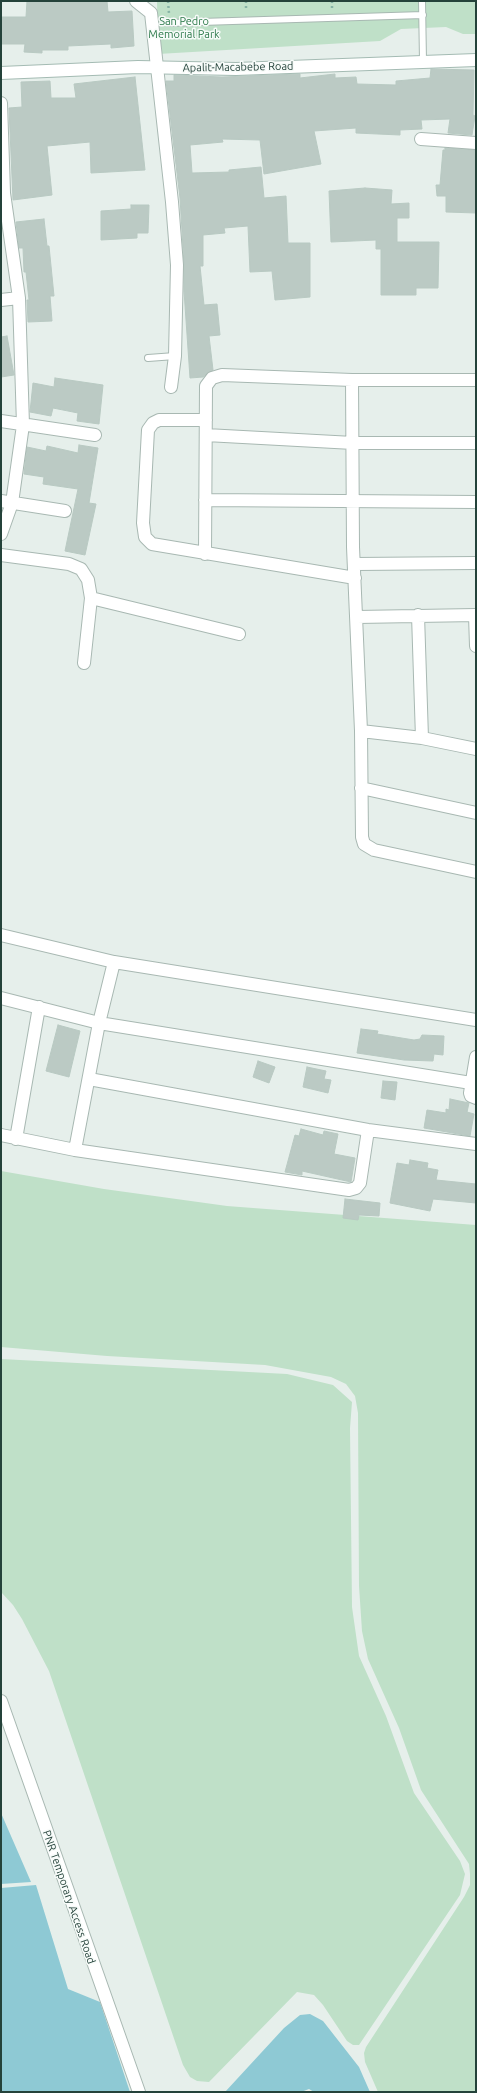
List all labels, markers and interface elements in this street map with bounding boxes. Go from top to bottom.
park label: San Pedro Memorial Park [148,14,220,40]
street label: Apalit-Macabebe Road [182,59,294,75]
street label: PNR Temporary Access Road [40,1828,98,1966]

